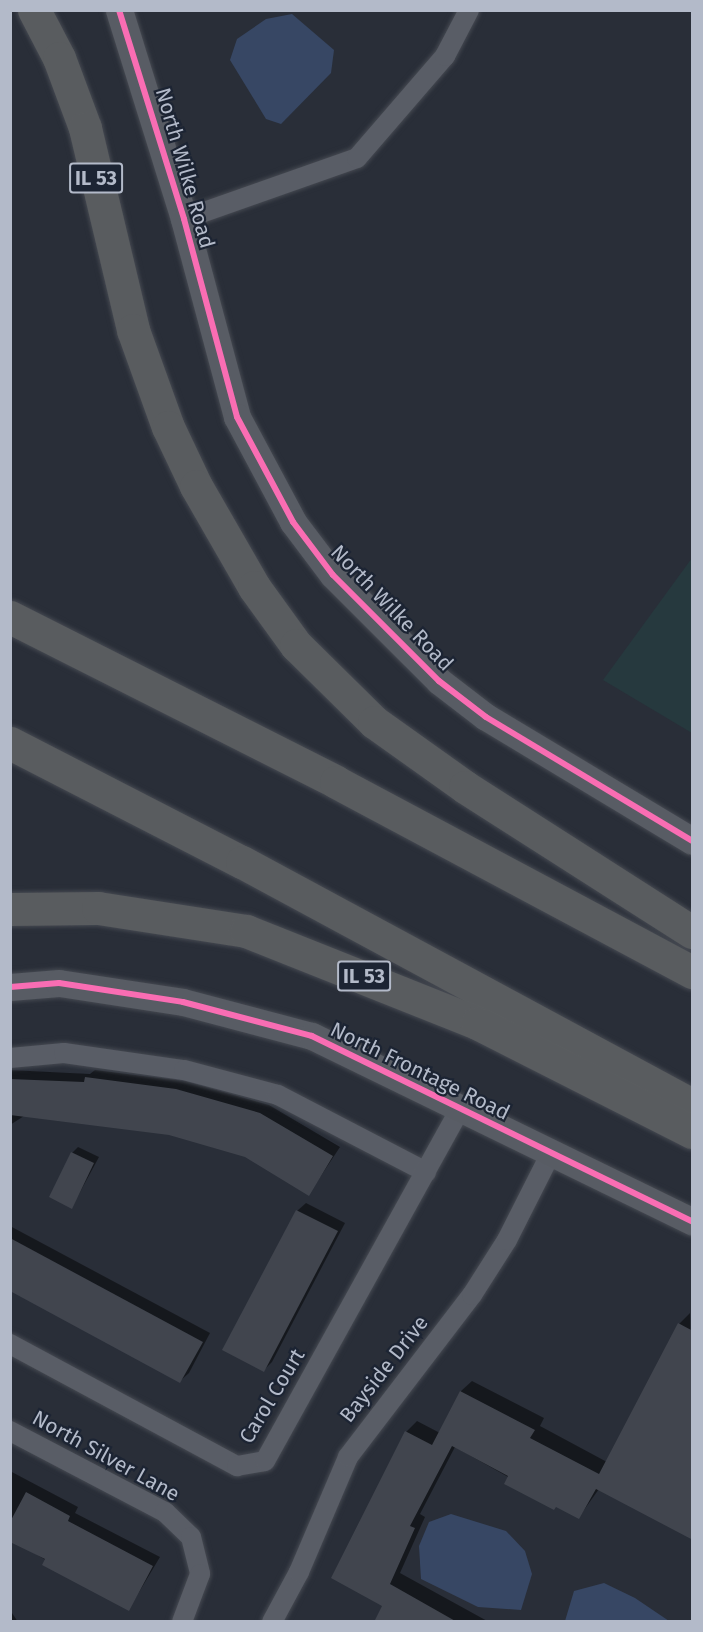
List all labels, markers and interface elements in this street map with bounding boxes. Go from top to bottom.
street label: North Wilke Road [150,85,220,251]
road number: IL 53 [69,161,123,195]
street label: North Wilke Road [325,540,459,676]
road number: IL 53 [337,959,391,993]
street label: North Frontage Road [326,1017,514,1125]
street label: Bayside Drive [334,1311,434,1427]
street label: Carol Court [234,1344,310,1448]
street label: North Silver Lane [28,1405,184,1507]

